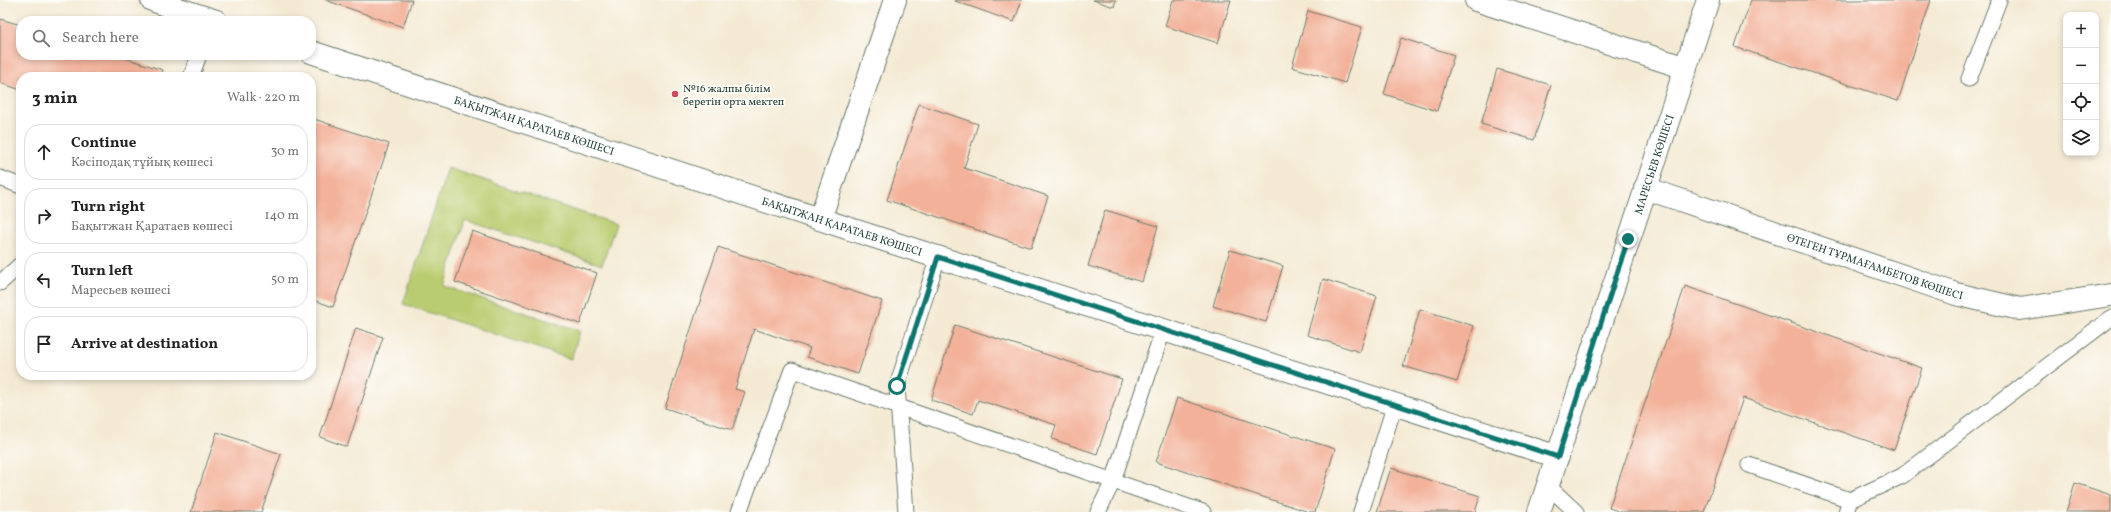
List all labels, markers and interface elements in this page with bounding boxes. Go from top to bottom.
map controls [2063,12,2099,156]
button: + [2063,12,2099,48]
search box [16,16,316,60]
icon: search [30,27,52,49]
text: Search here [62,28,139,49]
button: − [2063,48,2099,84]
place label: №16 жалпы білім беретін орта мектеп [683,82,784,110]
button: locate [2063,84,2099,120]
text: 3 min [32,87,78,110]
text: Walk · 220 m [227,89,300,107]
marker: №16 жалпы білім беретін орта мектеп [670,89,680,99]
street label: БАҚЫТЖАН ҚАРАТАЕВ КӨШЕСІ [452,93,616,160]
street label: МАРЕСЬЕВ КӨШЕСІ [1632,113,1679,217]
button: layers [2063,120,2099,156]
text: Continue [71,133,136,154]
icon: ahead [33,141,55,163]
text: 30 m [271,143,299,161]
text: Кәсіподақ тұйық көшесі [71,154,213,172]
street label: БАҚЫТЖАН ҚАРАТАЕВ КӨШЕСІ [759,194,924,261]
text: Turn right [71,197,145,218]
icon: right [33,205,55,227]
text: 140 m [265,207,299,225]
text: Бақытжан Қаратаев көшесі [71,218,233,236]
route end [1619,230,1637,248]
street label: ӨТЕГЕН ТҰРМАҒАМБЕТОВ КӨШЕСІ [1784,231,1964,304]
text: Turn left [71,261,133,282]
icon: left [33,269,55,291]
text: 50 m [271,271,299,289]
text: Маресьев көшесі [71,282,171,300]
icon: arrive [33,333,55,355]
text: Arrive at destination [71,334,218,355]
route start [888,377,906,395]

